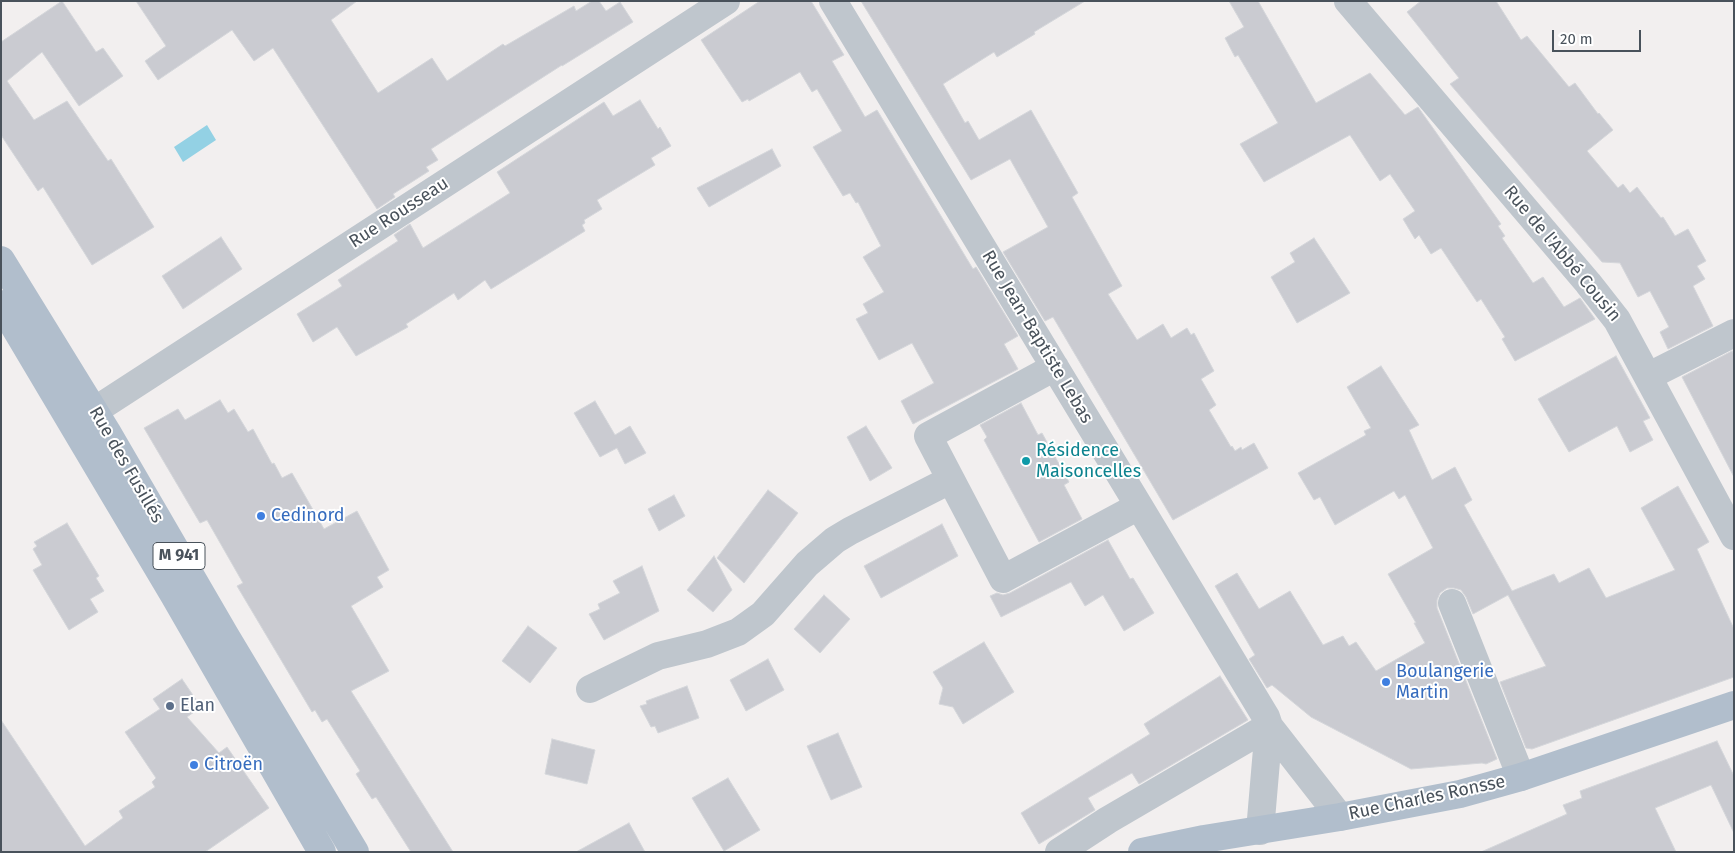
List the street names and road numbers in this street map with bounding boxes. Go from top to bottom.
street label: Rue Rousseau [345,173,453,253]
street label: Rue de l'Abbé Cousin [1499,182,1625,326]
street label: Rue Jean-Baptiste Lebas [977,247,1097,427]
street label: Rue des Fusillés [84,403,168,527]
road number: M 941 [153,542,205,570]
street label: Rue Charles Ronsse [1347,771,1507,825]

